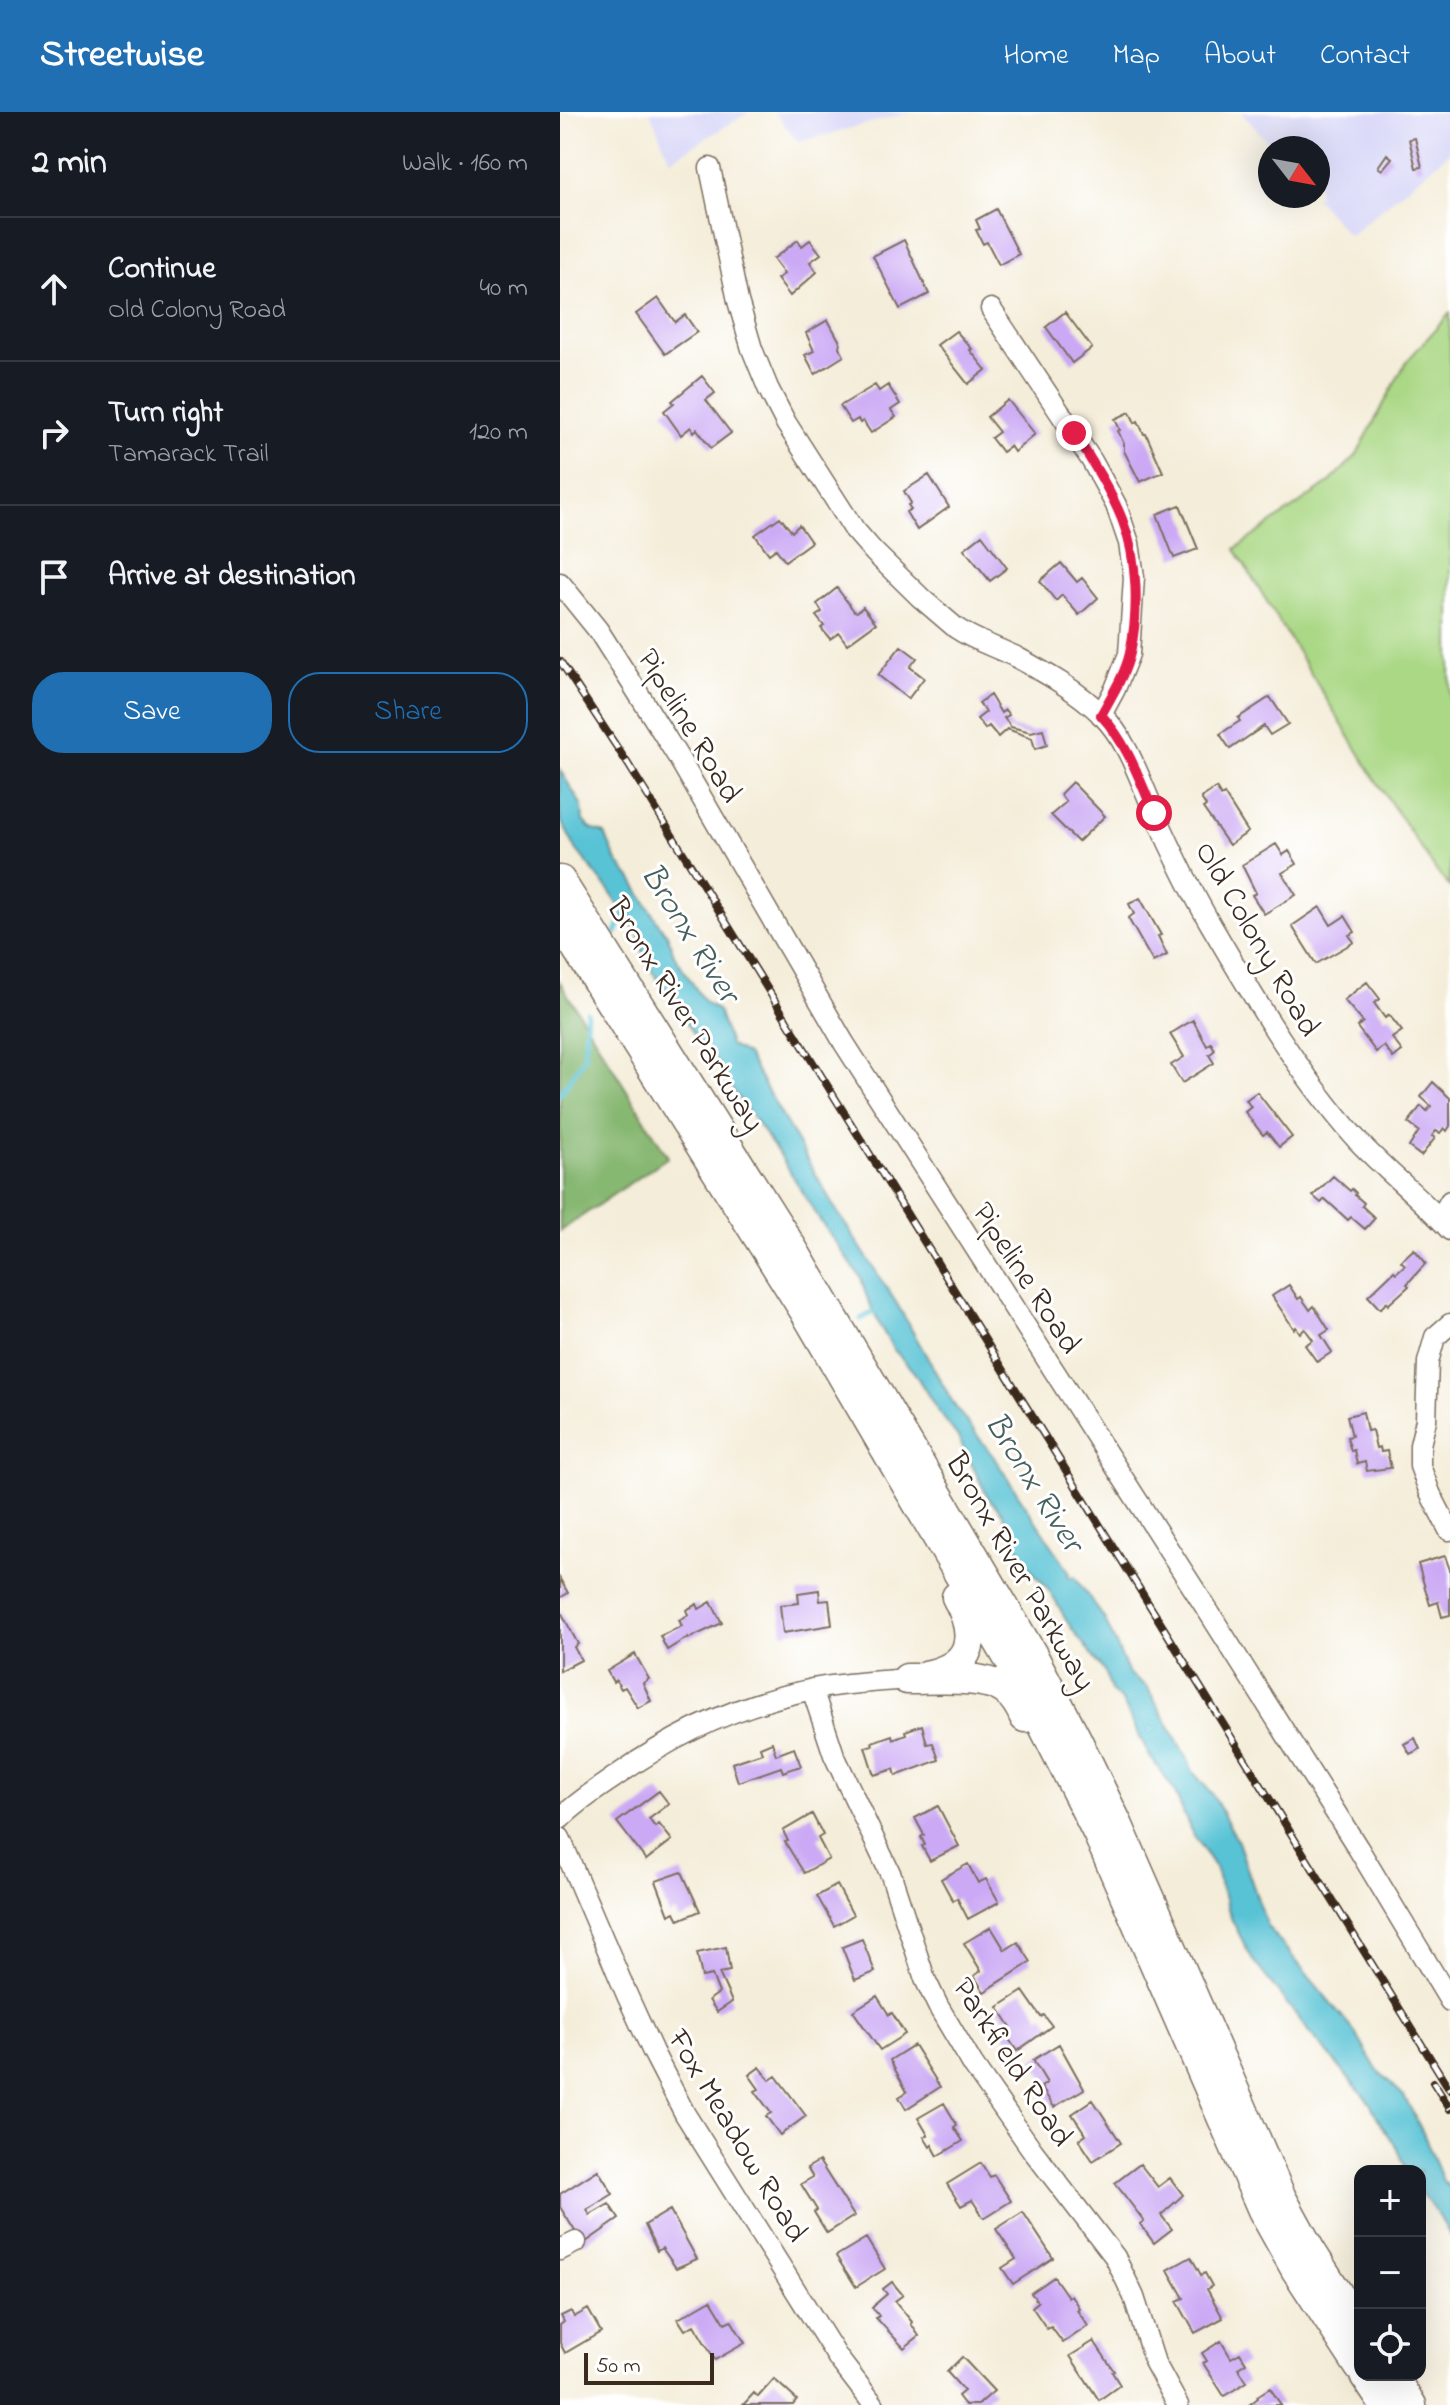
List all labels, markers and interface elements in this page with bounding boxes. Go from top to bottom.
text: Streetwise [40,28,204,84]
text: Home [1003,36,1069,77]
text: Map [1113,36,1160,77]
text: About [1204,36,1276,77]
text: Contact [1320,36,1410,77]
north arrow [1258,136,1330,208]
text: 2 min [32,139,107,189]
text: Walk · 160 m [402,145,528,183]
text: Continue [108,248,216,292]
icon: ahead [32,267,76,311]
text: 40 m [479,270,528,308]
text: Old Colony Road [108,292,286,330]
text: Turn right [108,392,223,436]
icon: right [32,411,76,455]
text: 120 m [469,414,528,452]
route end [1056,415,1092,451]
text: Tamarack Trail [108,436,269,474]
icon: arrive [32,555,76,599]
text: Arrive at destination [108,555,356,599]
street label: Pipeline Road [623,641,753,813]
button: Save [32,672,272,753]
button: Share [288,672,528,753]
route start [1136,795,1172,831]
street label: Old Colony Road [1181,833,1331,1046]
water label: Bronx River [626,855,754,1017]
street label: Bronx River Parkway [592,888,775,1142]
street label: Pipeline Road [958,1194,1092,1364]
water label: Bronx River [970,1404,1098,1566]
street label: Bronx River Parkway [931,1444,1107,1701]
street label: Parkfield Road [939,1969,1084,2157]
street label: Fox Meadow Road [653,2021,818,2252]
map controls [1354,2165,1426,2381]
button: + [1354,2165,1426,2237]
button: − [1354,2237,1426,2309]
button: locate [1354,2309,1426,2381]
scale bar [584,2349,714,2385]
text: 50 m [596,2351,641,2383]

